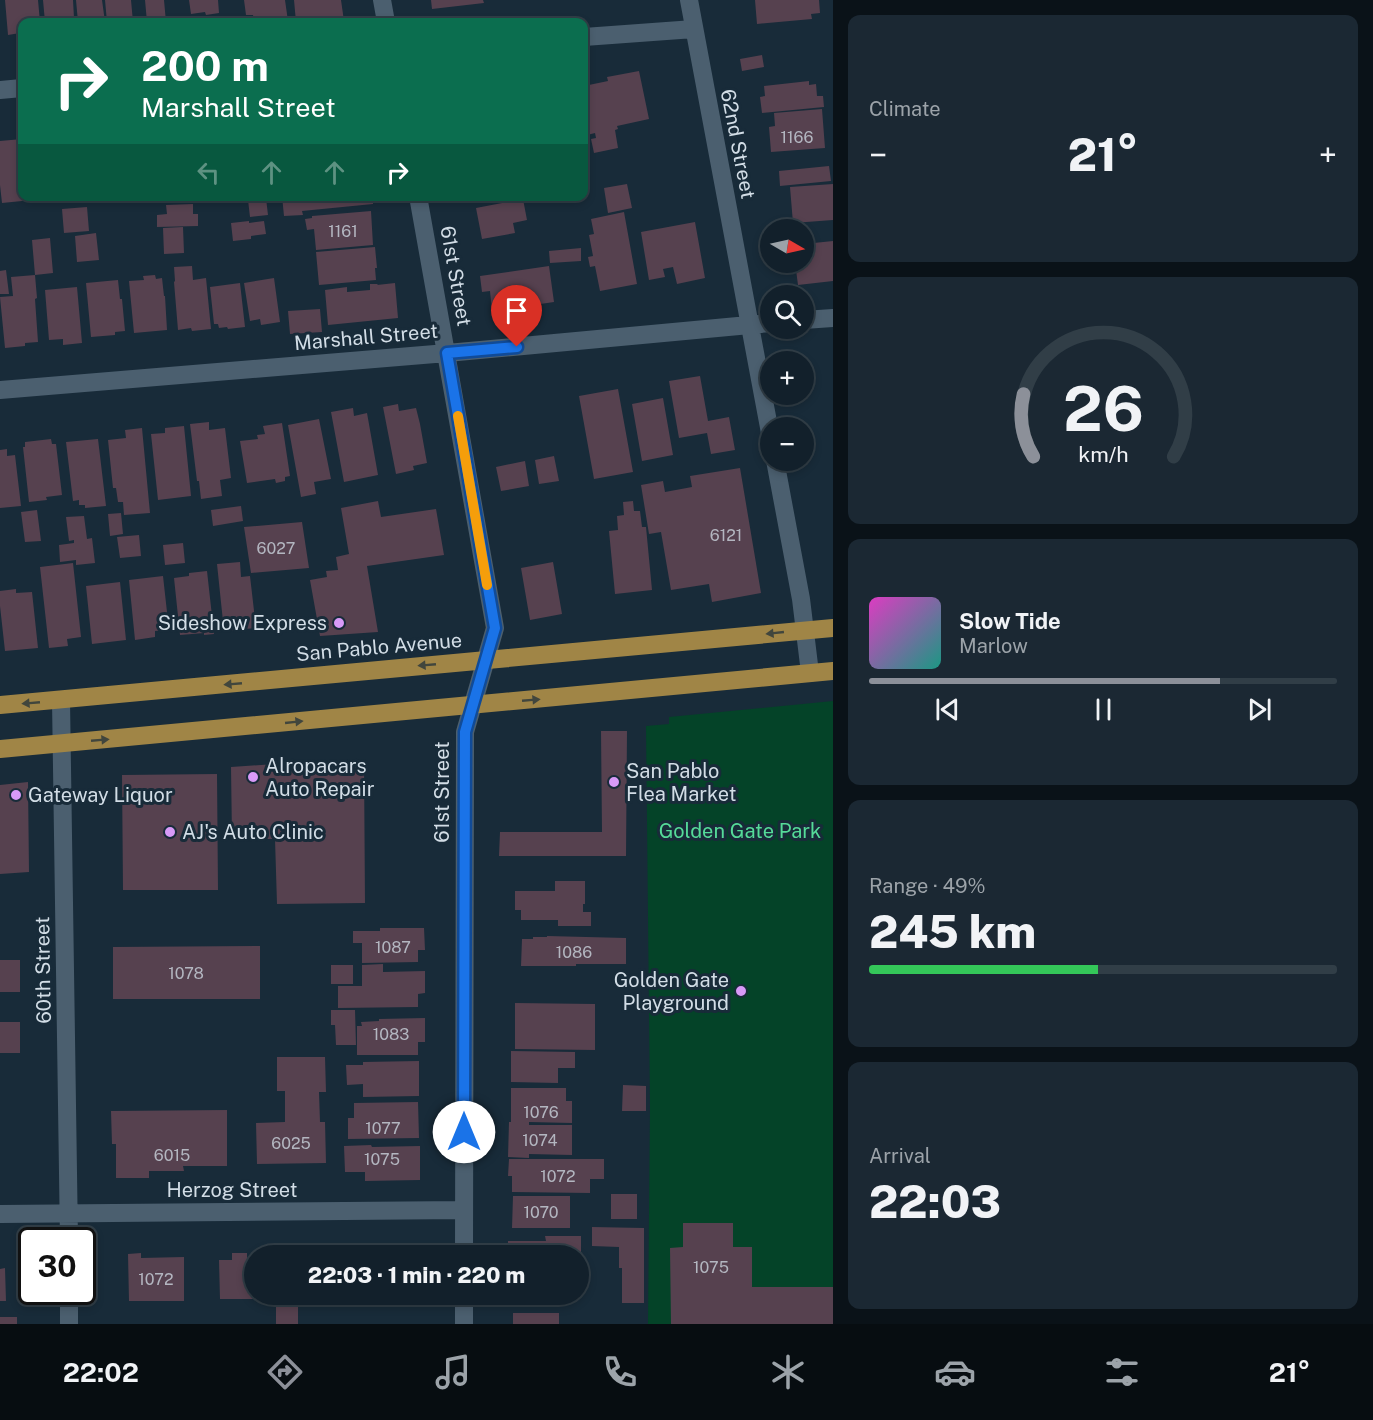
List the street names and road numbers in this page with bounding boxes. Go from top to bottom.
street label: 62nd Street [716,87,760,201]
street label: 61st Street [435,224,477,328]
street label: Marshall Street [293,319,439,355]
street label: San Pablo Avenue [295,628,463,666]
street label: 61st Street [430,741,454,843]
street label: 60th Street [30,916,56,1024]
street label: Herzog Street [167,1178,297,1202]

